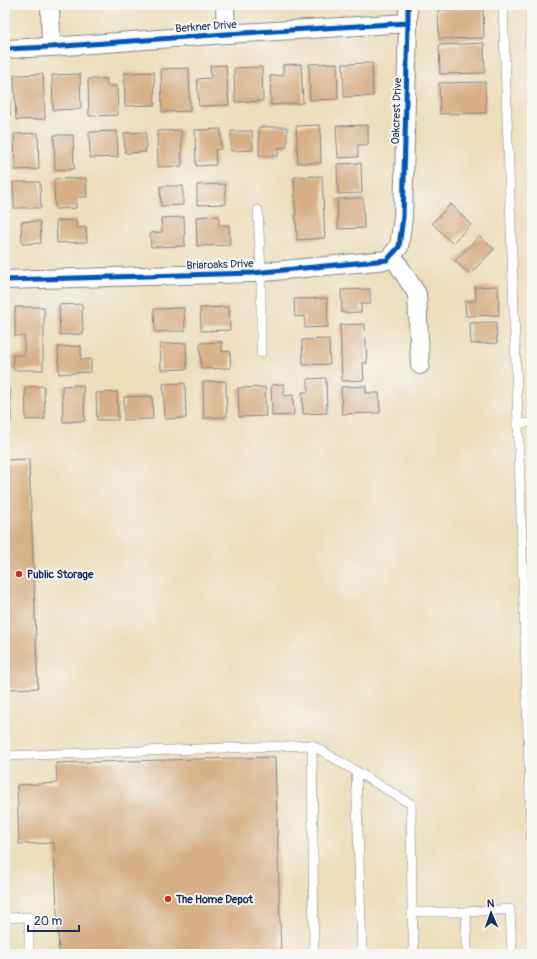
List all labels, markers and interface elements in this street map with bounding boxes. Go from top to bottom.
street label: Berkner Drive [175,18,238,35]
street label: Oakcrest Drive [389,77,404,145]
street label: Briaroaks Drive [186,257,254,272]
place label: Public Storage [27,568,94,581]
marker: Public Storage [14,569,24,579]
place label: The Home Depot [175,893,254,906]
north arrow [471,893,511,933]
marker: The Home Depot [163,894,173,904]
text: N [487,897,495,910]
scale bar [28,907,79,933]
text: 20 m [34,914,63,929]

